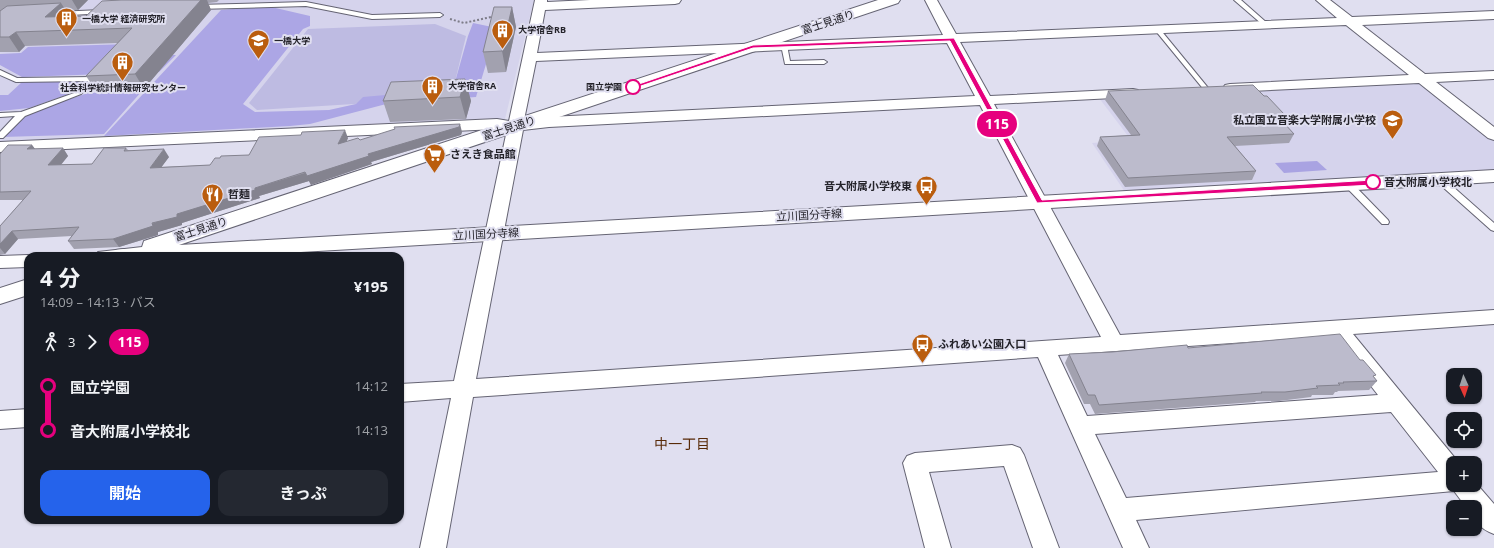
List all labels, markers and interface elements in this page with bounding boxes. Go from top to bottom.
building icon: 一橋大学 経済研究所 [53,6,79,39]
street label: 富士見通り [799,6,856,37]
place label: 一橋大学 経済研究所 [82,12,165,25]
building icon: 大学宿舎RB [489,17,515,50]
place label: 大学宿舎RB [518,23,566,36]
school or university icon: 一橋大学 [246,28,272,61]
place label: 一橋大学 [274,34,310,47]
building icon: 社会科学統計情報研究センター [110,50,136,83]
building icon: 大学宿舎RA [420,73,446,106]
place label: 大学宿舎RA [448,79,497,92]
marker: 国立学園 [625,79,641,95]
place label: 国立学園 [586,80,622,93]
place label: 社会科学統計情報研究センター [60,81,186,94]
school or university icon: 私立国立音楽大学附属小学校 [1379,107,1405,140]
line badge: 115 [974,111,1020,137]
street label: 富士見通り [480,112,537,143]
place label: 私立国立音楽大学附属小学校 [1233,112,1376,127]
text: 115 [985,114,1009,133]
supermarket icon: さえき食品館 [422,141,448,174]
place label: さえき食品館 [450,146,516,161]
bus stop icon: 音大附属小学校東 [914,173,940,206]
marker: 音大附属小学校北 [1365,174,1381,190]
place label: 音大附属小学校北 [1384,174,1472,189]
place label: 音大附属小学校東 [824,178,912,193]
restaurant icon: 哲麺 [199,181,225,214]
place label: 哲麺 [228,186,250,201]
street label: 立川国分寺線 [776,205,842,224]
street label: 富士見通り [172,213,229,244]
street label: 立川国分寺線 [453,224,519,243]
text: 4 分 [40,262,80,292]
text: ¥195 [354,276,388,296]
text: 14:09 – 14:13 · バス [40,293,156,311]
icon: walk [40,331,62,353]
icon: forward [81,331,103,353]
bus stop icon: ふれあい公園入口 [910,331,936,364]
text: 115 [117,332,141,351]
text: 3 [68,333,75,351]
place label: ふれあい公園入口 [938,336,1026,351]
north arrow [1446,368,1482,404]
map controls [1446,368,1482,536]
text: 国立学園 [70,377,130,397]
text: 14:12 [355,377,388,395]
button: locate [1446,412,1482,448]
text: 音大附属小学校北 [70,421,190,441]
text: 14:13 [355,421,388,439]
district label: 中一丁目 [654,434,710,453]
button: + [1446,456,1482,492]
button: 開始 [40,470,210,516]
button: きっぷ [218,470,388,516]
button: − [1446,500,1482,536]

